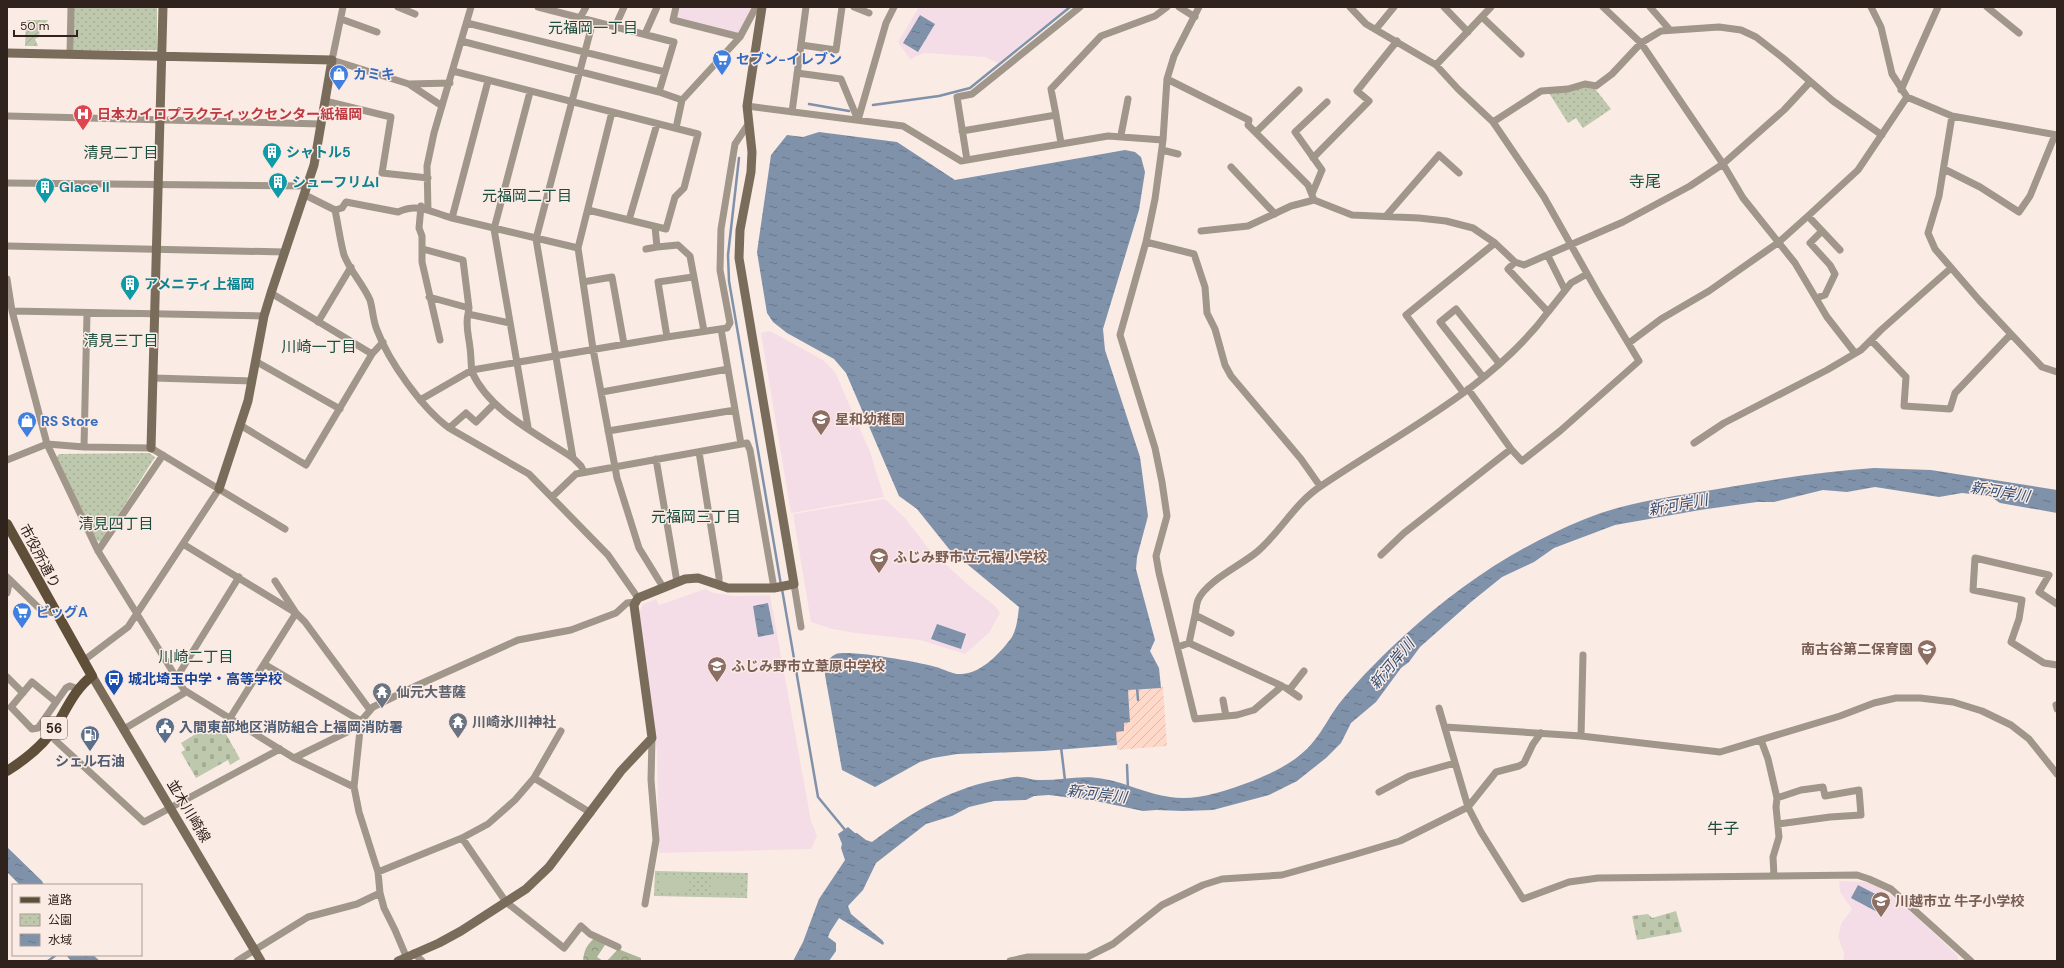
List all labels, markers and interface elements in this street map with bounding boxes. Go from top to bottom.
scale bar [14,12,77,38]
text: 50 m [20,18,49,34]
district label: 元福岡一丁目 [548,18,638,38]
supermarket icon: セブン-イレブン [711,48,733,76]
place label: セブン-イレブン [736,50,842,68]
shop icon: カミキ [328,63,350,91]
place label: カミキ [353,65,395,83]
hospital icon: 日本カイロプラクティックセンター紙福岡 [72,103,94,131]
place label: 日本カイロプラクティックセンター紙福岡 [97,105,362,123]
building icon: シャトル5 [261,141,283,169]
district label: 清見二丁目 [83,143,159,163]
place label: シャトル5 [286,143,351,161]
building icon: シューフリムI [267,171,289,199]
district label: 寺尾 [1629,171,1661,192]
place label: シューフリムI [292,173,379,191]
building icon: Glace II [34,176,56,204]
place label: Glace II [59,178,110,196]
district label: 元福岡二丁目 [482,186,572,206]
building icon: アメニティ上福岡 [119,273,141,301]
place label: アメニティ上福岡 [144,275,254,293]
district label: 清見三丁目 [83,331,159,351]
district label: 川崎一丁目 [281,337,357,357]
school or university icon: 星和幼稚園 [810,408,832,436]
shop icon: RS Store [16,410,38,438]
place label: 星和幼稚園 [835,410,905,428]
place label: RS Store [41,412,99,430]
water label: 新河岸川 [1969,477,2033,507]
water label: 新河岸川 [1647,490,1711,520]
district label: 元福岡三丁目 [651,507,741,527]
district label: 清見四丁目 [78,514,154,534]
street label: 市役所通り [16,521,64,591]
school or university icon: ふじみ野市立元福小学校 [868,546,890,574]
place label: ふじみ野市立元福小学校 [893,548,1047,566]
supermarket icon: ビッグA [11,601,33,629]
place label: ビッグA [36,603,88,621]
water label: 新河岸川 [1365,633,1420,693]
school or university icon: 南古谷第二保育園 [1916,638,1938,666]
place label: 南古谷第二保育園 [1801,640,1913,658]
district label: 川崎二丁目 [158,647,234,667]
school or university icon: ふじみ野市立葦原中学校 [706,655,728,683]
place label: ふじみ野市立葦原中学校 [731,657,885,675]
bus stop icon: 城北埼玉中学・高等学校 [103,668,125,696]
place label: 城北埼玉中学・高等学校 [128,670,282,688]
temple icon: 仙元大菩薩 [371,681,393,709]
place label: 仙元大菩薩 [396,683,466,701]
temple icon: 川崎氷川神社 [447,711,469,739]
place label: 川崎氷川神社 [472,713,556,731]
public building icon: 入間東部地区消防組合上福岡消防署 [154,716,176,744]
road number: 56 [41,717,67,739]
place label: 入間東部地区消防組合上福岡消防署 [179,718,403,736]
fuel station icon: シェル石油 [79,724,101,752]
place label: シェル石油 [55,752,125,770]
street label: 並木川崎線 [163,776,215,846]
water label: 新河岸川 [1066,780,1130,808]
district label: 牛子 [1707,818,1739,839]
legend [12,884,142,956]
school or university icon: 川越市立 牛子小学校 [1870,890,1892,918]
text: 道路 [48,892,72,908]
place label: 川越市立 牛子小学校 [1895,892,2024,910]
text: 公園 [48,912,72,928]
text: 水域 [48,932,72,948]

